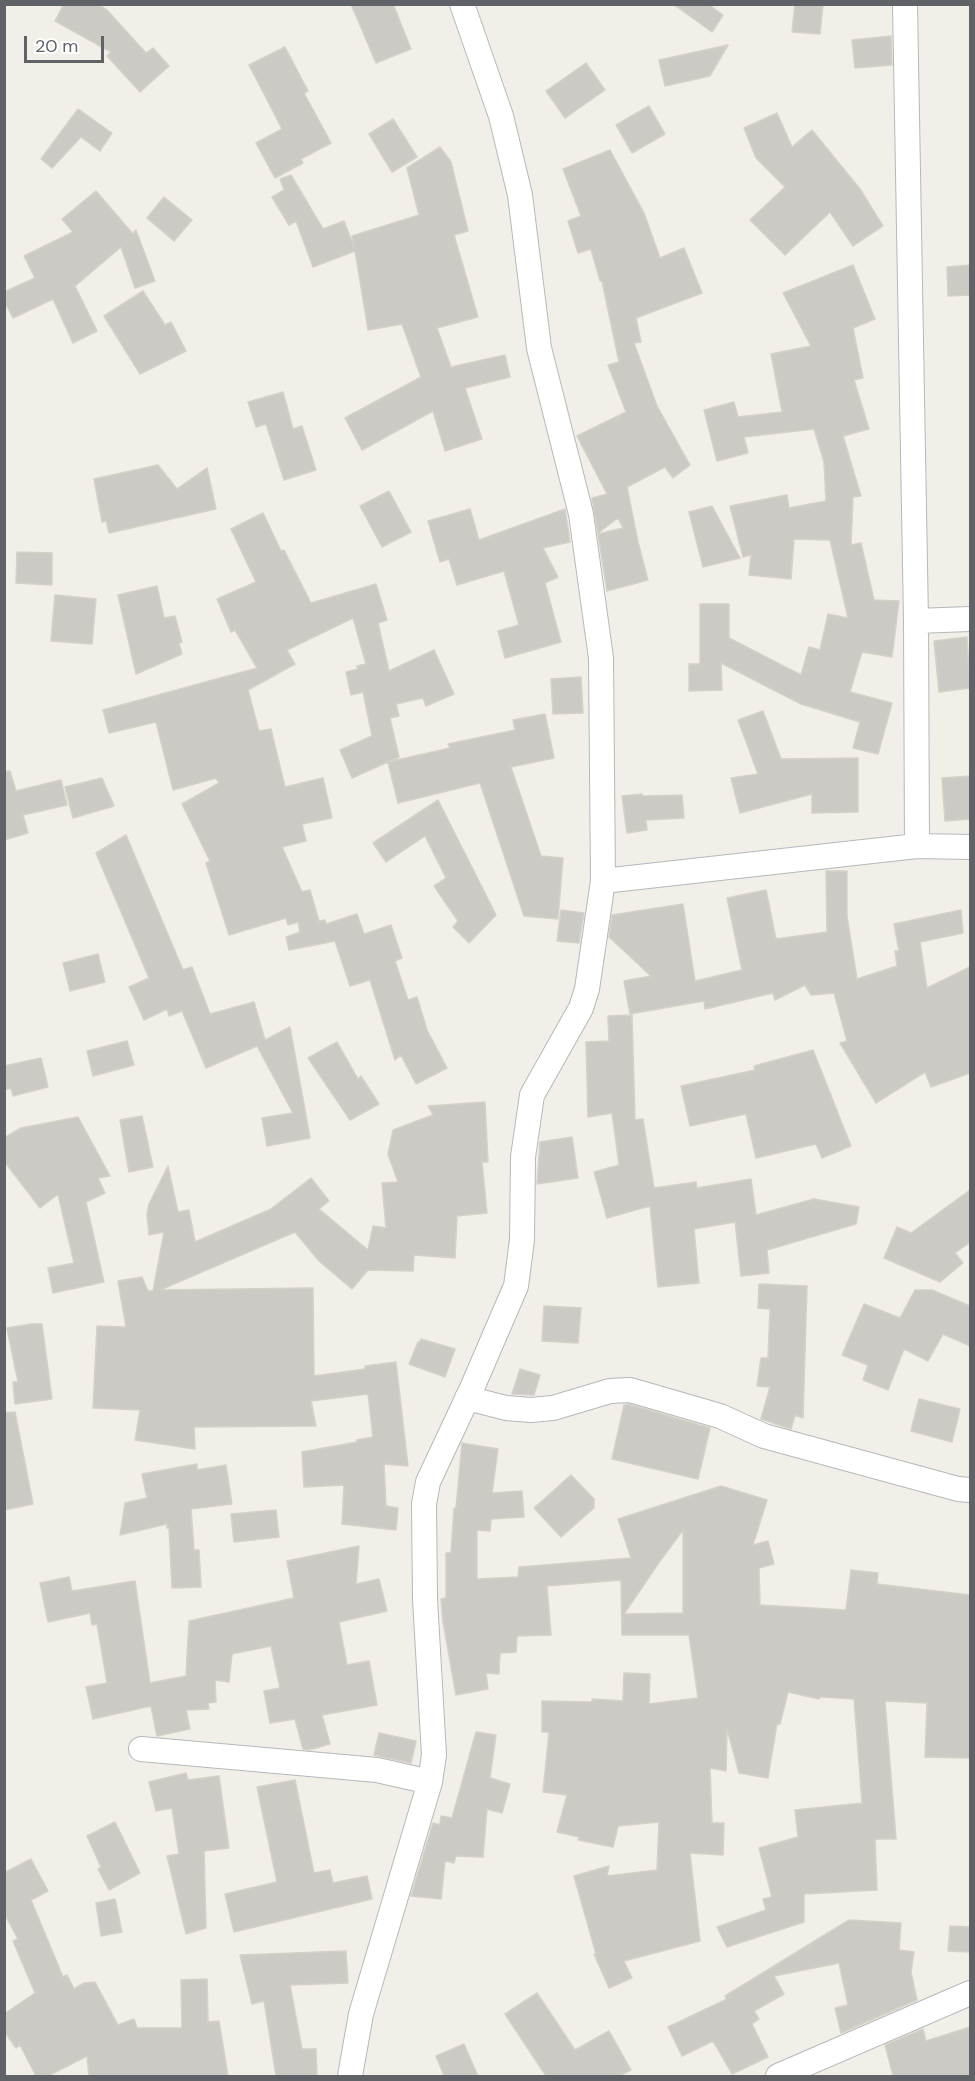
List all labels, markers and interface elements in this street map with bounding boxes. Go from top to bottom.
scale bar [27,24,106,62]
text: 20 m [35,34,78,58]

